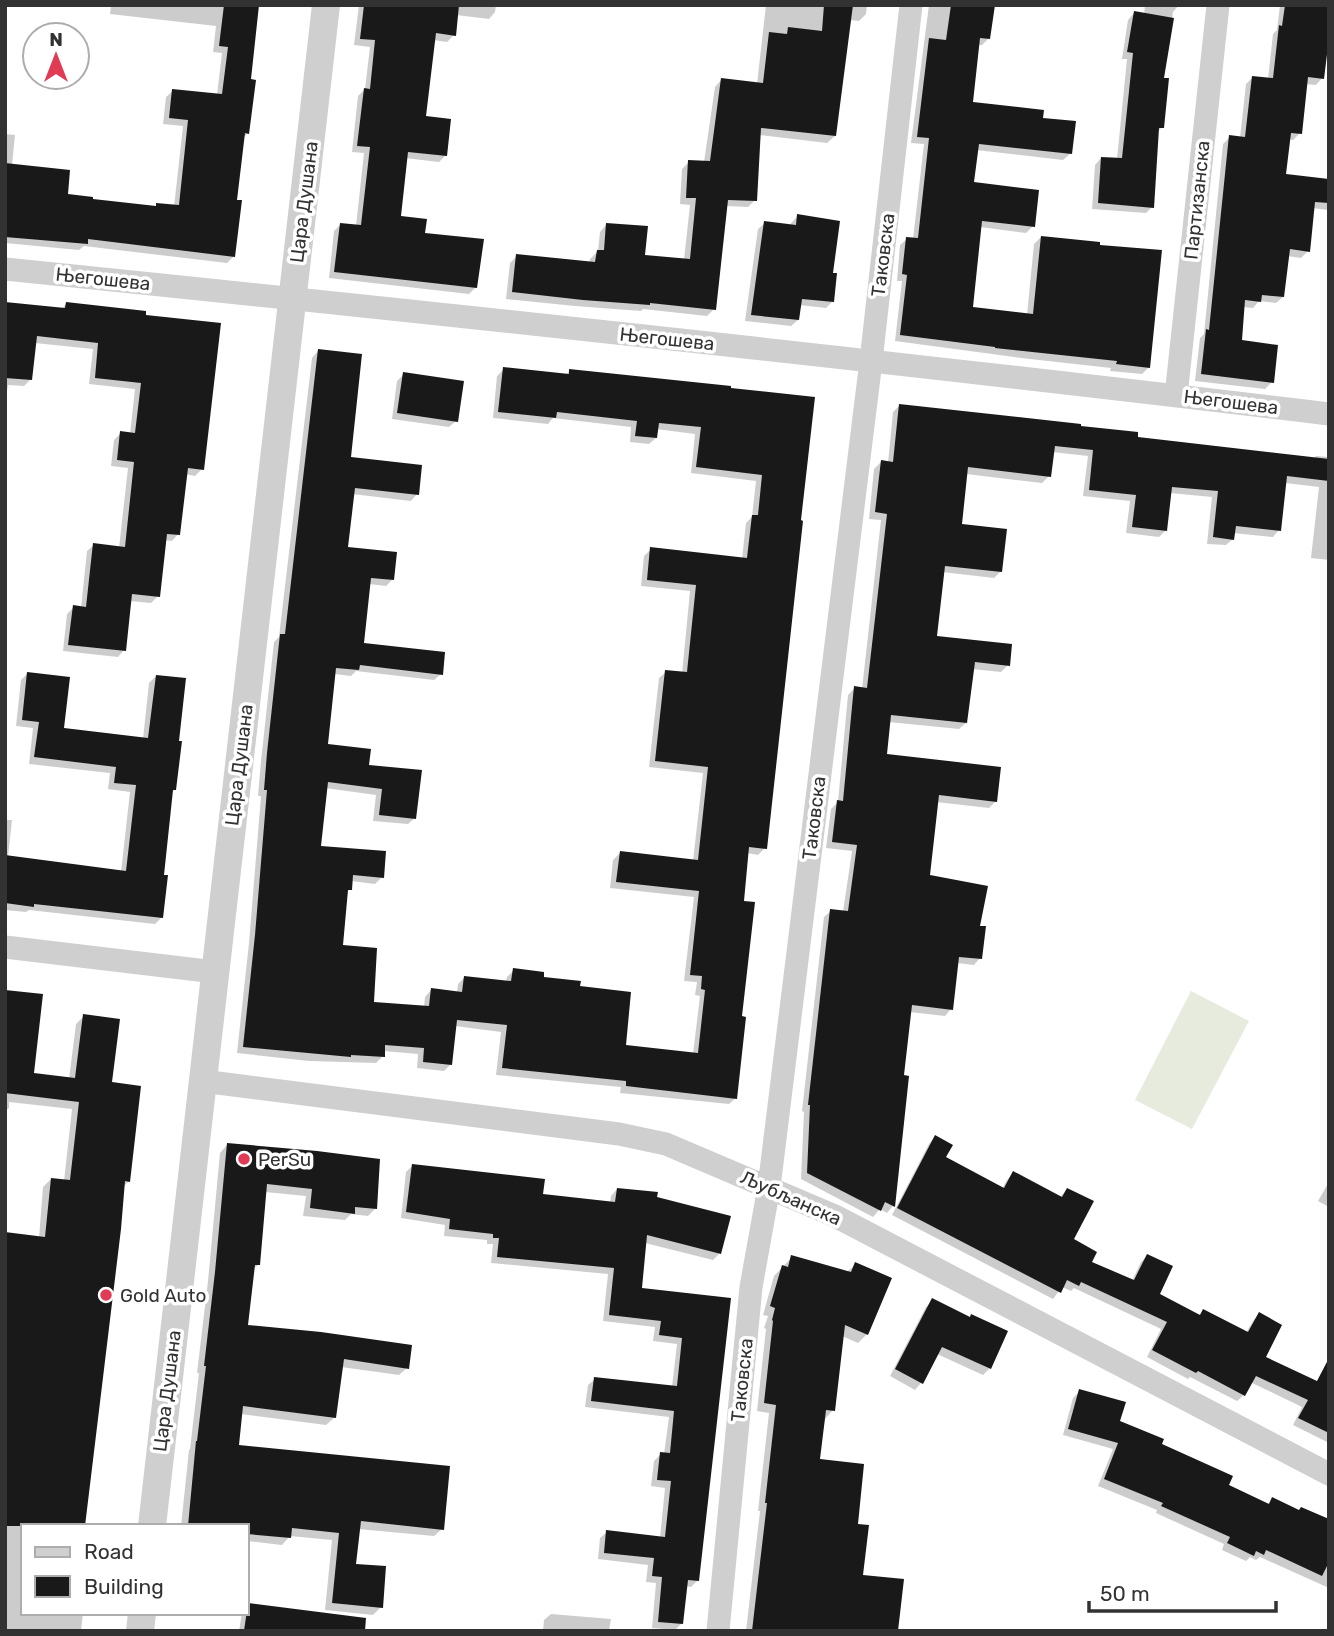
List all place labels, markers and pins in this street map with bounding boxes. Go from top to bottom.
place label: PerSu [258,1148,311,1171]
marker: PerSu [236,1151,252,1167]
place label: Gold Auto [120,1284,206,1307]
marker: Gold Auto [98,1287,114,1303]

